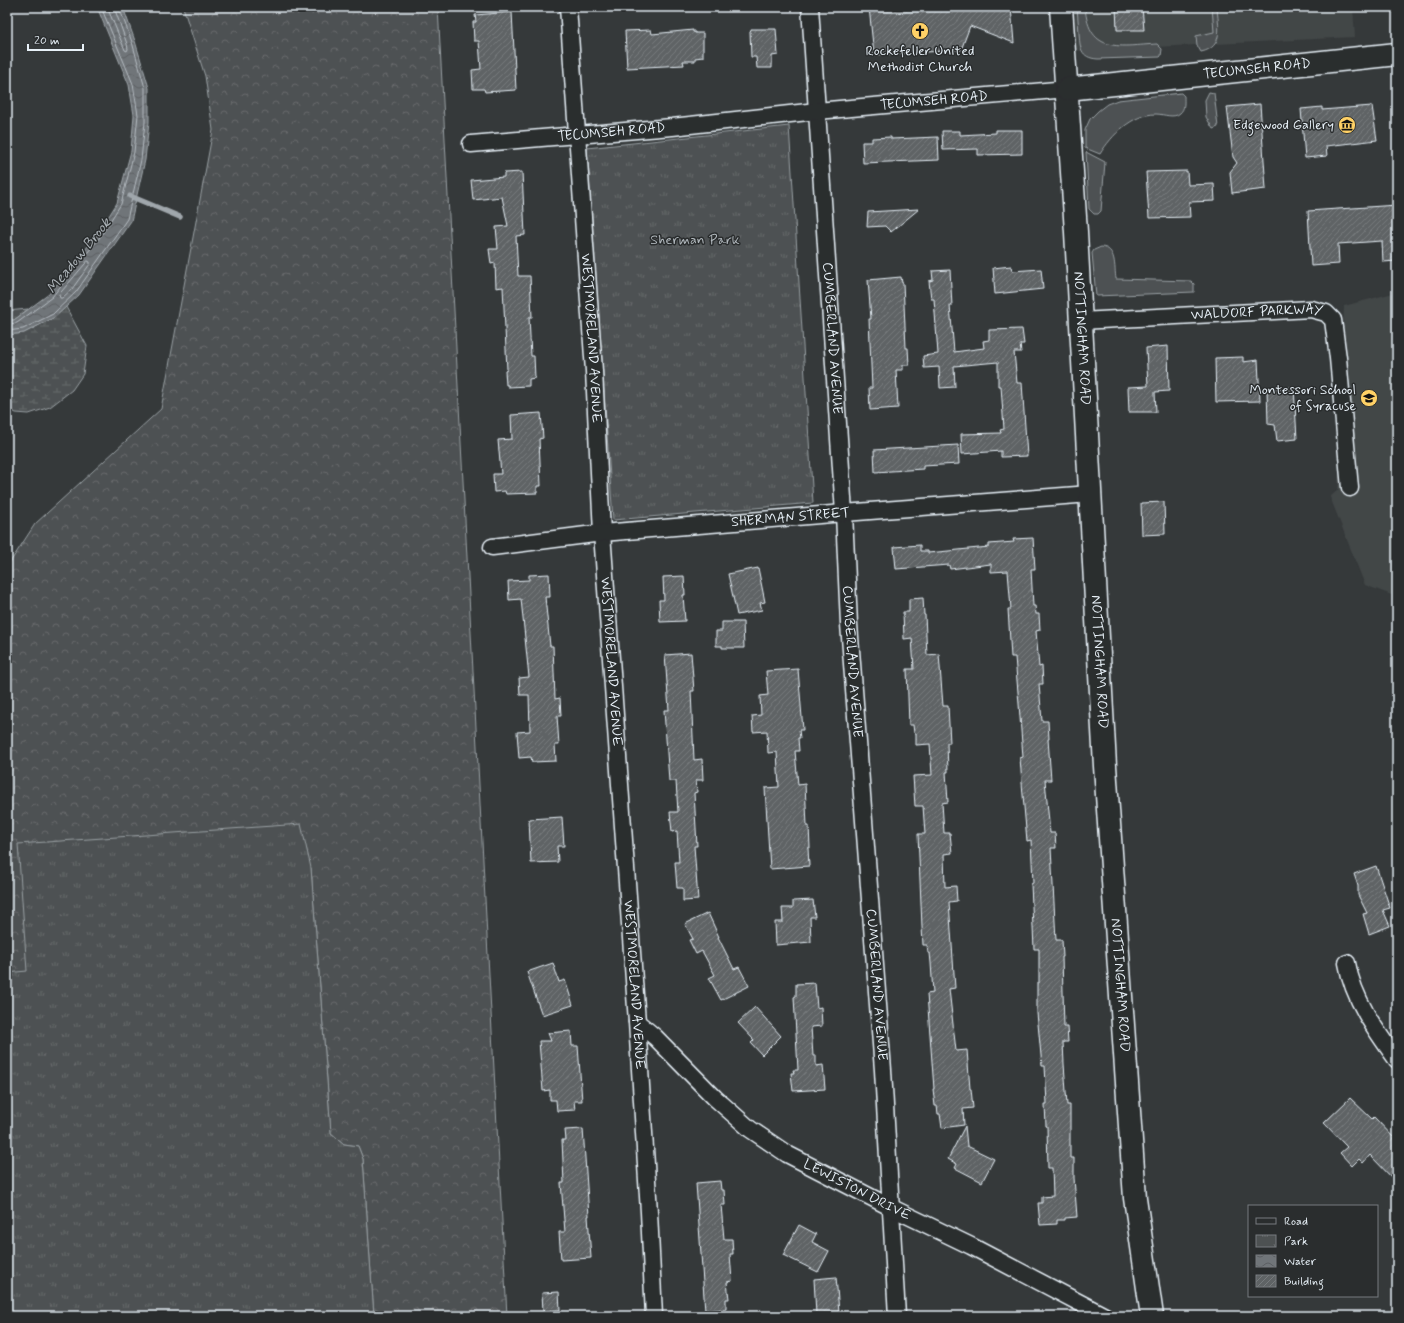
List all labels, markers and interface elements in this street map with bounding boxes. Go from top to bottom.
church icon: Rockefeller United Methodist Church [910,21,930,41]
scale bar [28,26,83,52]
text: 20 m [34,33,60,49]
place label: Rockefeller United Methodist Church [866,42,974,76]
street label: TECUMSEH ROAD [1202,54,1312,84]
street label: TECUMSEH ROAD [879,87,989,114]
museum icon: Edgewood Gallery [1337,115,1357,135]
place label: Edgewood Gallery [1233,116,1334,136]
street label: TECUMSEH ROAD [557,119,666,146]
water label: Meadow Brook [42,213,117,298]
park label: Sherman Park [650,231,740,249]
street label: WESTMORELAND AVENUE [577,253,606,423]
street label: CUMBERLAND AVENUE [818,262,846,415]
street label: NOTTINGHAM ROAD [1069,271,1094,406]
street label: WALDORF PARKWAY [1190,300,1325,324]
place label: Montessori School of Syracuse [1250,381,1356,415]
school or university icon: Montessori School of Syracuse [1359,388,1379,408]
street label: SHERMAN STREET [730,504,851,531]
street label: WESTMORELAND AVENUE [596,576,626,747]
street label: CUMBERLAND AVENUE [838,585,867,738]
street label: NOTTINGHAM ROAD [1087,594,1112,729]
street label: WESTMORELAND AVENUE [619,899,649,1070]
street label: CUMBERLAND AVENUE [862,908,891,1061]
street label: NOTTINGHAM ROAD [1107,918,1134,1053]
street label: LEWISTON DRIVE [800,1155,914,1225]
legend [1248,1205,1378,1297]
text: Road [1284,1214,1308,1230]
text: Park [1284,1234,1308,1250]
text: Water [1284,1254,1316,1270]
text: Building [1284,1274,1324,1291]

